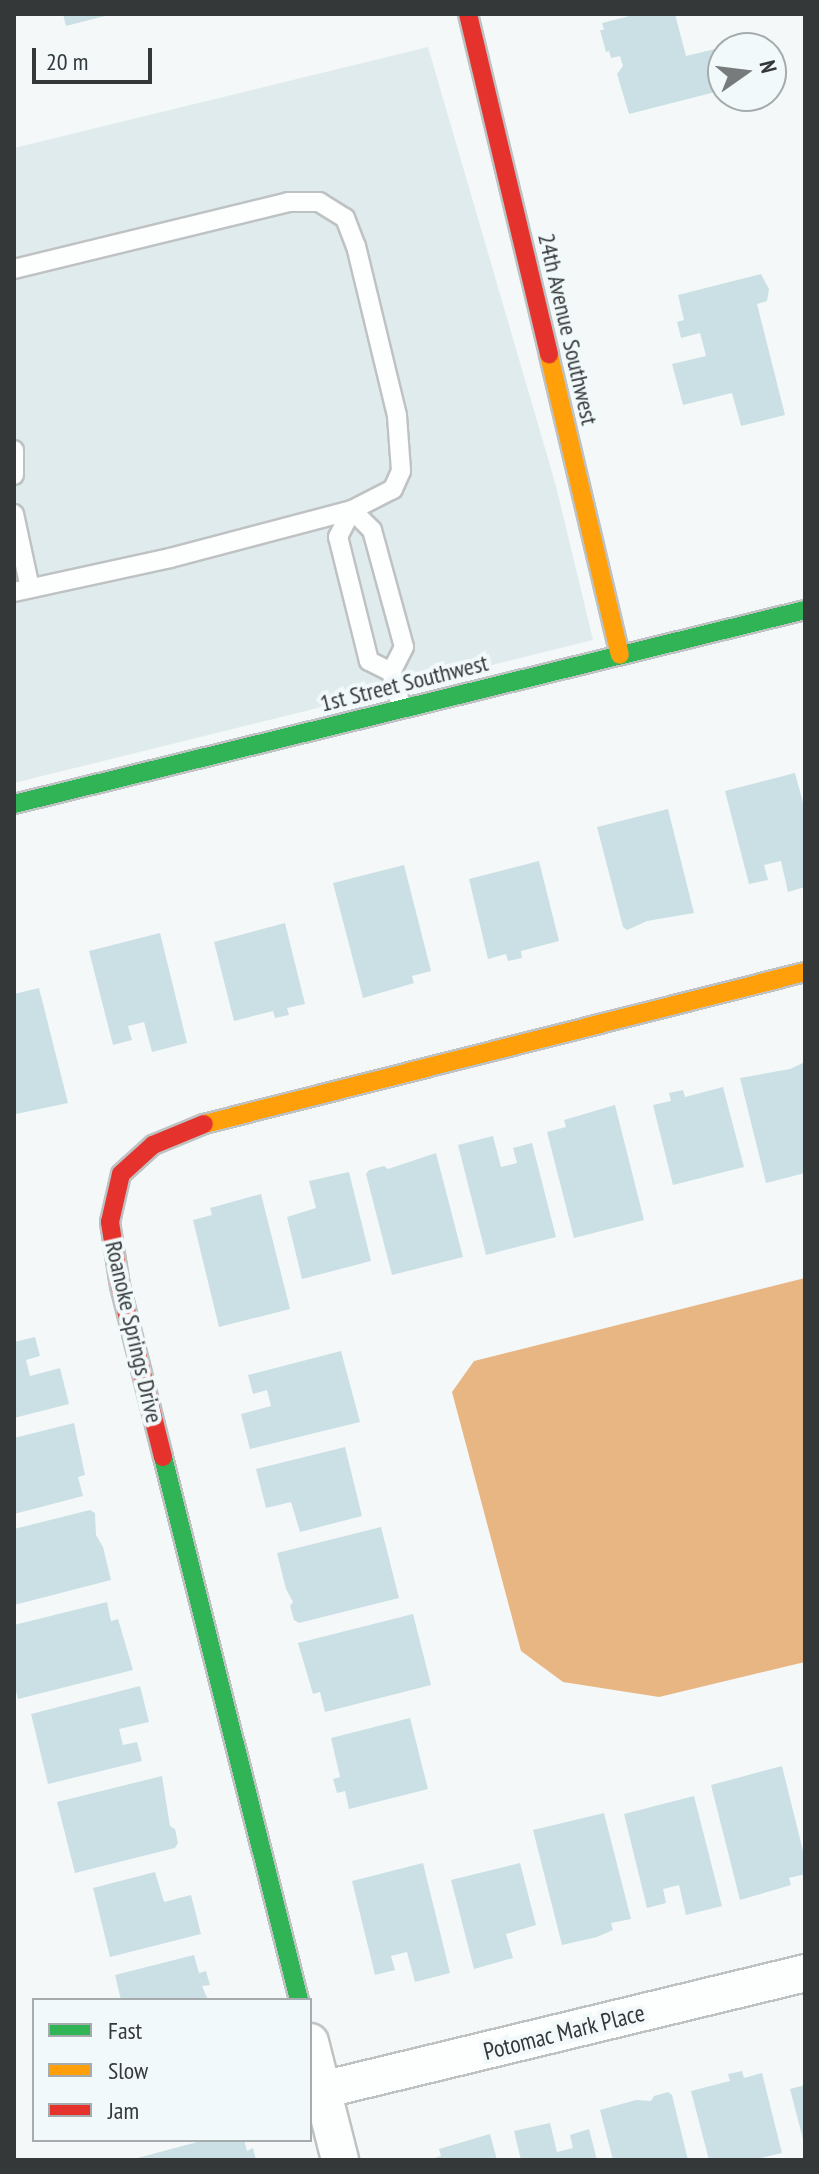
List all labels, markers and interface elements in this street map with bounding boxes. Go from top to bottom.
scale bar [36,32,156,82]
north arrow [707,32,787,112]
text: 20 m [46,46,88,77]
text: N [753,58,783,76]
street label: 24th Avenue Southwest [532,230,604,428]
street label: 1st Street Southwest [317,648,491,718]
street label: Roanoke Springs Drive [99,1238,169,1426]
legend [32,1998,312,2142]
street label: Potomac Mark Place [480,1998,648,2066]
text: Fast [108,2015,142,2046]
text: Slow [108,2055,148,2086]
text: Jam [108,2095,139,2126]

